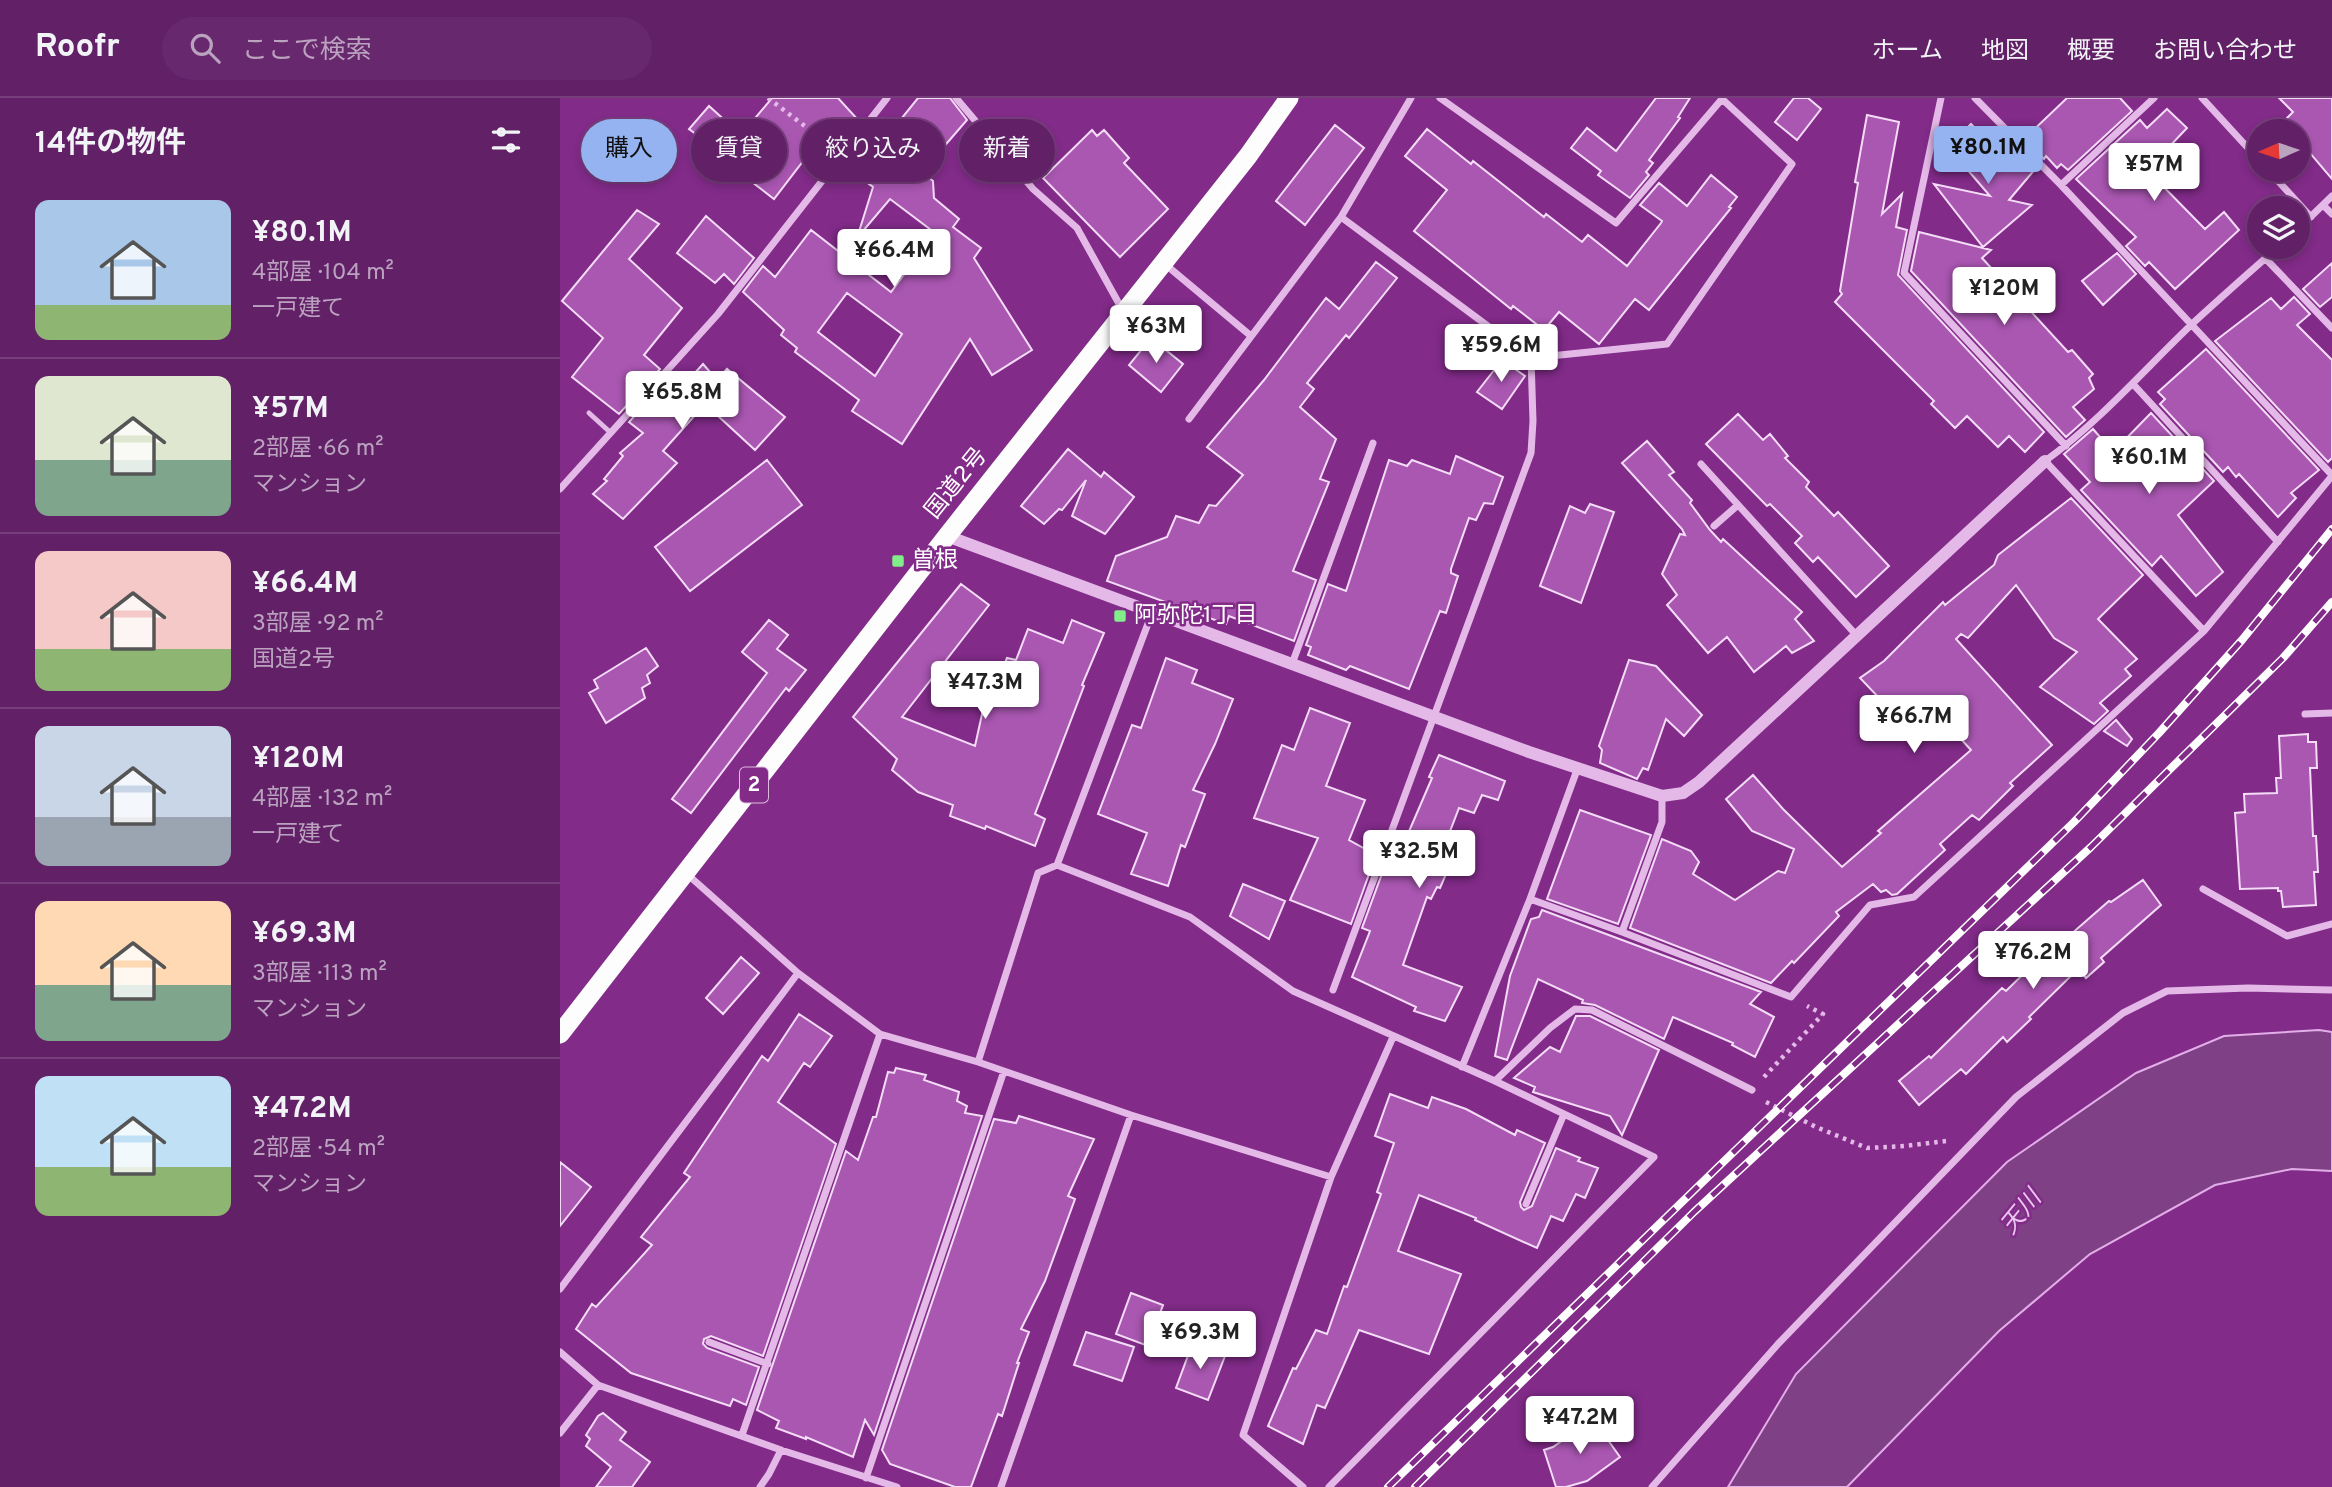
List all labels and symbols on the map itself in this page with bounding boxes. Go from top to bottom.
north arrow [2247,119,2310,182]
pin: ¥80.1M [1931,126,2045,186]
pin: ¥57M [2113,144,2195,203]
pin: ¥66.4M [837,230,951,289]
pin: ¥120M [1955,268,2053,327]
pin: ¥63M [1115,306,1197,365]
pin: ¥59.6M [1444,324,1558,384]
pin: ¥65.8M [625,372,739,431]
pin: ¥60.1M [2092,436,2206,496]
street label: 国道2号 [920,443,994,525]
place label: 曽根 [912,547,958,576]
marker: 曽根 [890,553,906,569]
place label: 阿弥陀1丁目 [1134,602,1258,631]
marker: 阿弥陀1丁目 [1112,608,1128,624]
pin: ¥47.3M [928,662,1042,721]
pin: ¥66.7M [1857,696,1971,755]
road number: 2 [740,768,768,802]
pin: ¥32.5M [1362,830,1476,890]
pin: ¥76.2M [1976,932,2090,991]
water label: 天川 [1995,1183,2051,1241]
pin: ¥69.3M [1143,1312,1257,1371]
pin: ¥47.2M [1523,1396,1637,1456]

